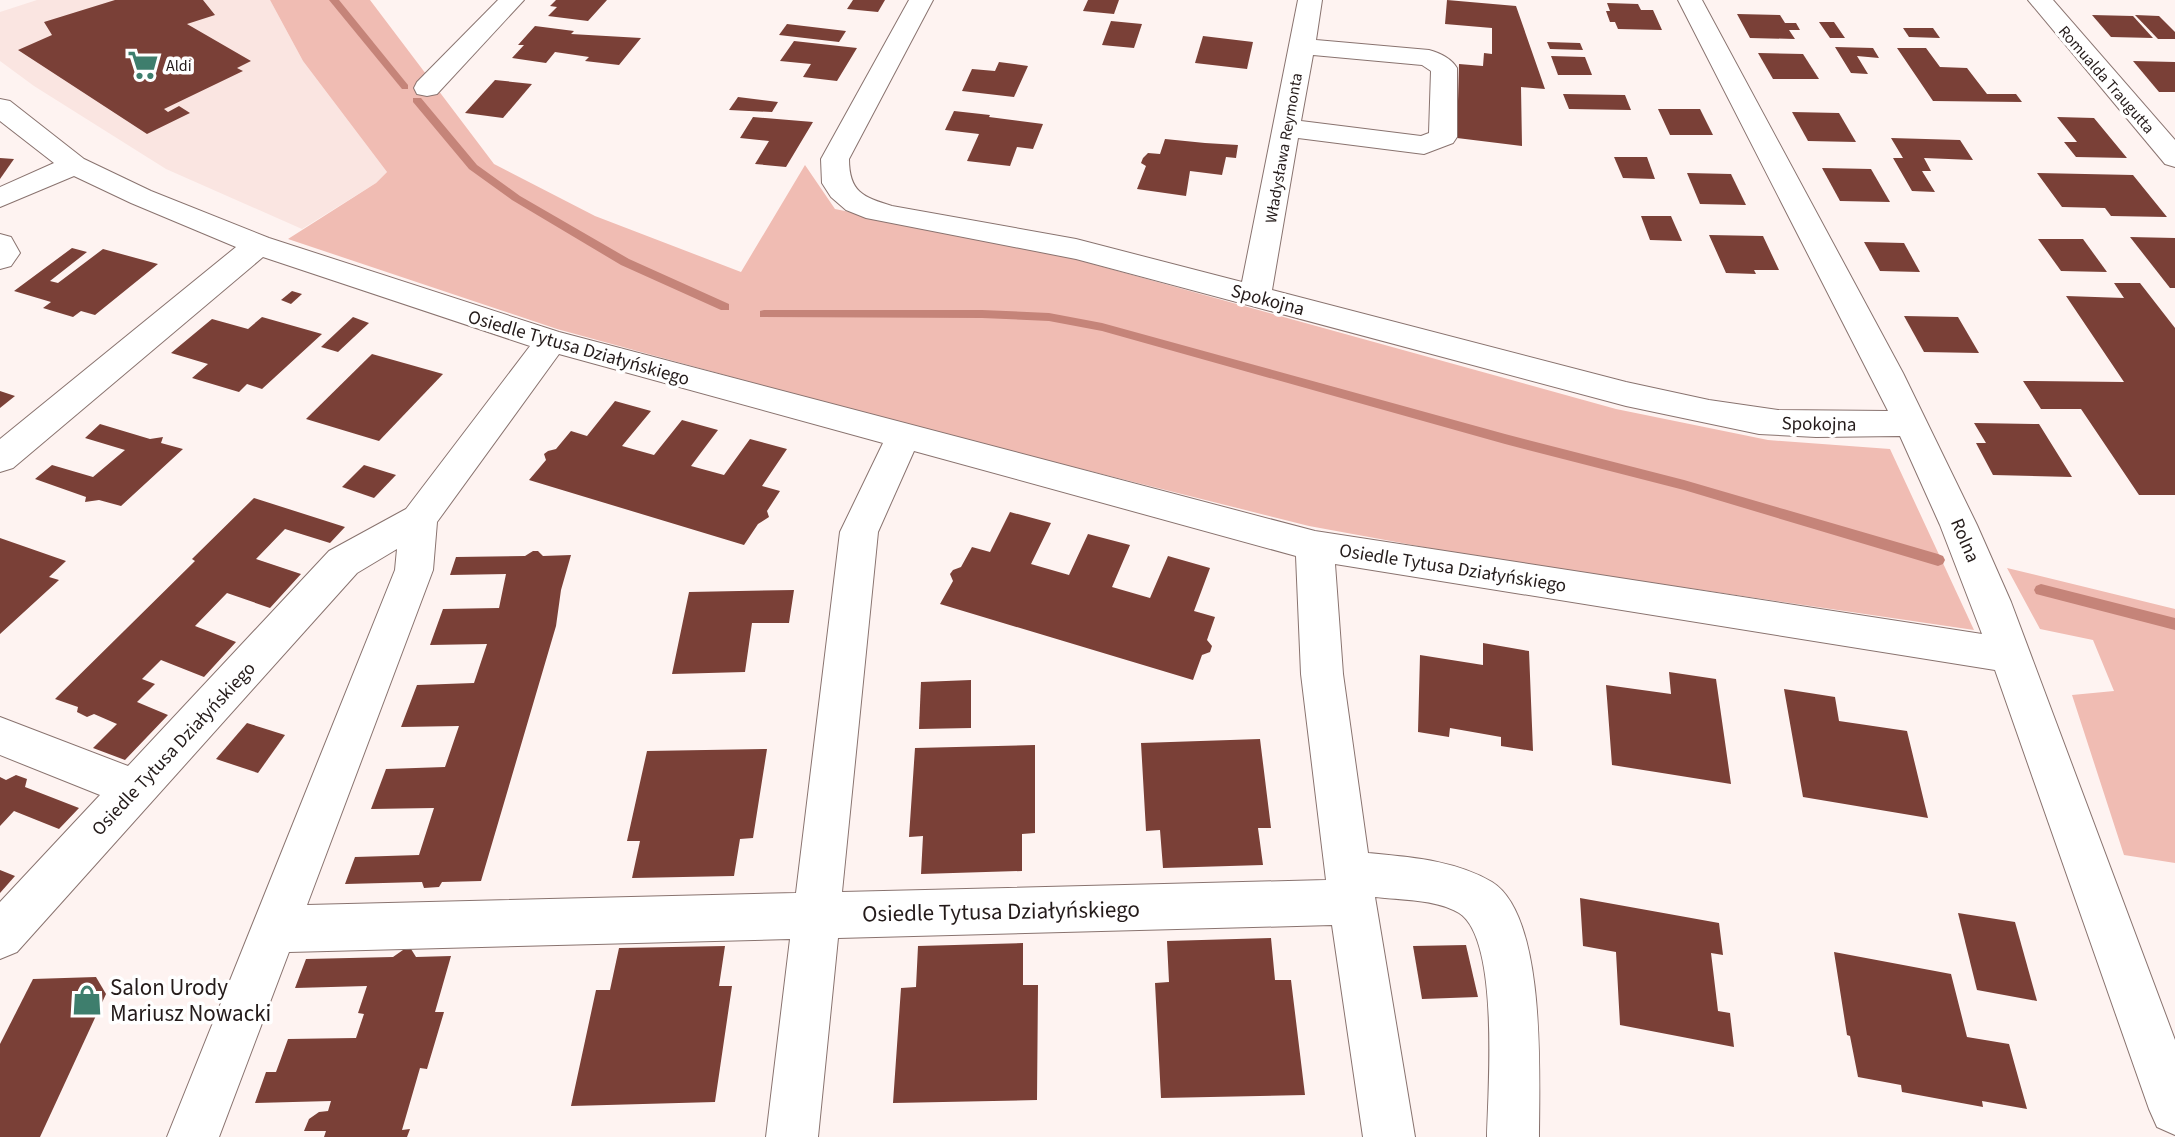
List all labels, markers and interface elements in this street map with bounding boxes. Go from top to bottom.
street label: Romualda Traugutta [2053,21,2159,138]
supermarket icon: Aldi [126,48,160,82]
place label: Aldi [166,55,192,77]
street label: Władysława Reymonta [1260,71,1308,225]
street label: Spokojna [1228,278,1307,323]
street label: Osiedle Tytusa Działyńskiego [465,304,693,393]
street label: Spokojna [1781,410,1857,439]
street label: Rolna [1943,514,1986,567]
street label: Osiedle Tytusa Działyńskiego [1337,537,1568,600]
street label: Osiedle Tytusa Działyńskiego [86,656,262,842]
street label: Osiedle Tytusa Działyńskiego [862,893,1140,930]
place label: Salon Urody Mariusz Nowacki [110,971,271,1030]
shop icon: Salon Urody Mariusz Nowacki [70,983,104,1017]

